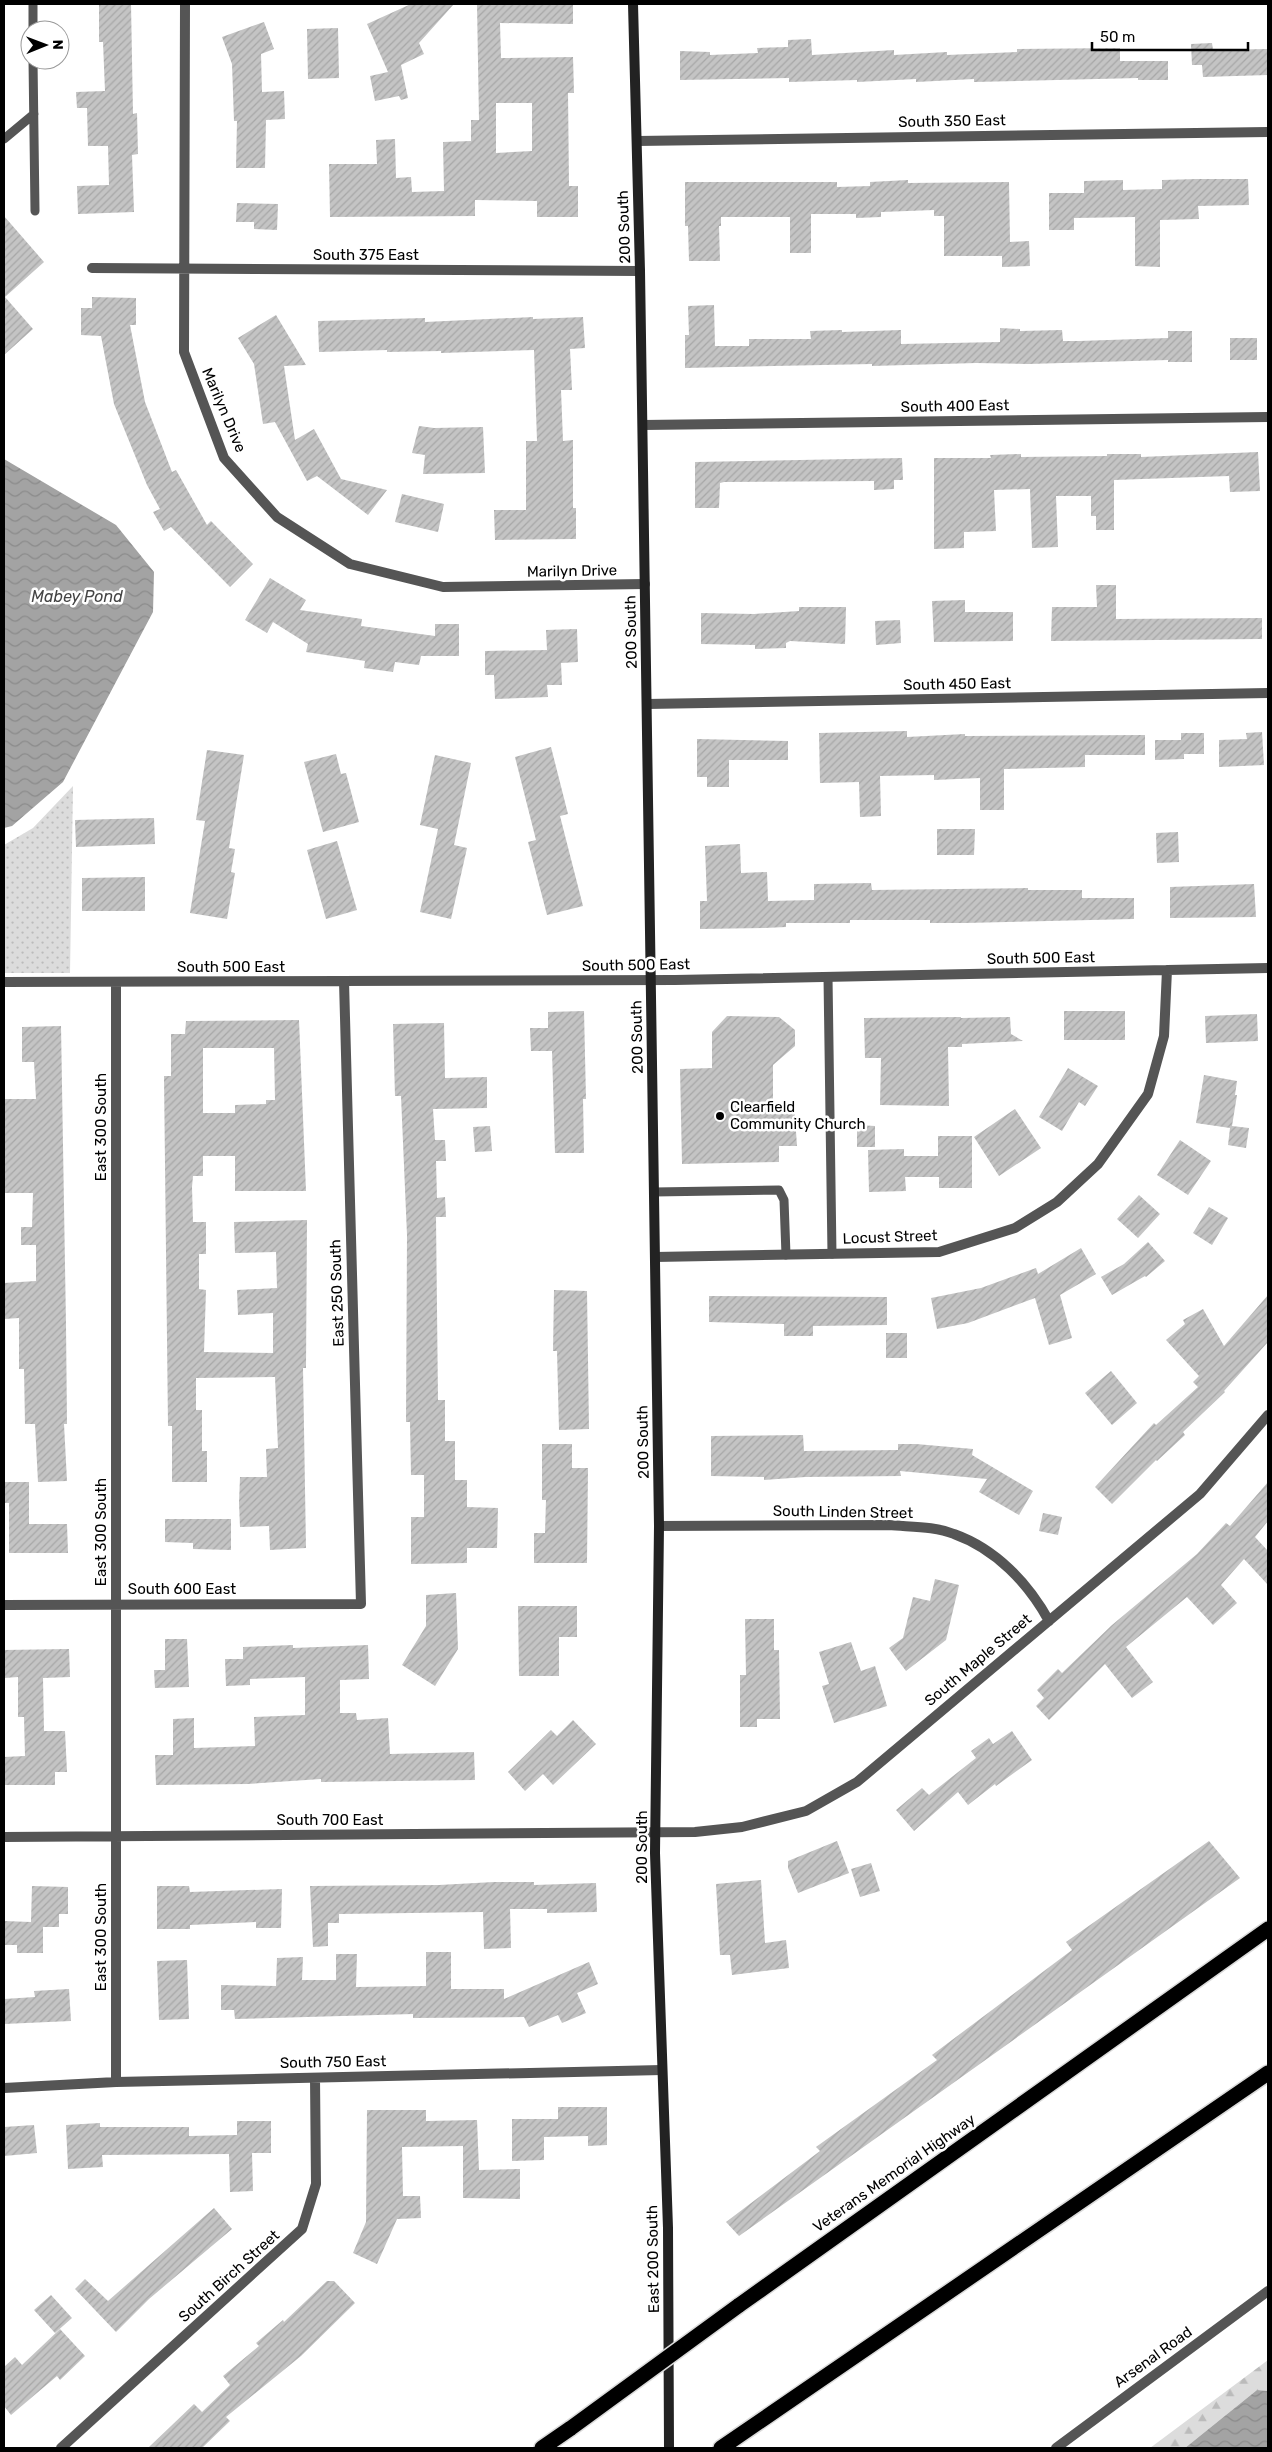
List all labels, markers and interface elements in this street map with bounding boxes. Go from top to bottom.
north arrow [20,20,70,70]
scale bar [1092,20,1248,52]
text: 50 m [1100,28,1135,46]
text: N [49,40,66,50]
street label: South 350 East [898,111,1006,131]
street label: 200 South [614,190,634,264]
street label: South 375 East [313,246,419,264]
street label: Marilyn Drive [198,365,250,455]
street label: South 400 East [901,396,1010,416]
street label: Marilyn Drive [527,561,617,581]
water label: Mabey Pond [31,587,123,606]
street label: 200 South [621,595,641,669]
street label: South 450 East [903,674,1011,694]
street label: South 500 East [987,948,1095,968]
street label: South 500 East [582,955,690,975]
street label: South 500 East [177,958,285,976]
street label: 200 South [627,1000,647,1074]
street label: East 300 South [92,1073,110,1181]
place label: Clearfield Community Church [730,1098,866,1133]
marker: Clearfield Community Church [714,1110,726,1122]
street label: Locust Street [842,1226,938,1248]
street label: East 250 South [326,1239,348,1347]
street label: 200 South [633,1405,653,1479]
street label: East 300 South [92,1478,110,1586]
street label: South Linden Street [773,1502,913,1522]
street label: South 600 East [128,1580,236,1598]
street label: South Maple Street [921,1610,1035,1710]
street label: 200 South [633,1810,651,1884]
street label: South 700 East [277,1811,384,1829]
street label: East 300 South [92,1883,110,1991]
street label: South 750 East [280,2052,386,2072]
street label: Veterans Memorial Highway [810,2110,978,2236]
street label: East 200 South [643,2205,663,2313]
street label: South Birch Street [175,2226,283,2326]
street label: Arsenal Road [1110,2323,1196,2391]

